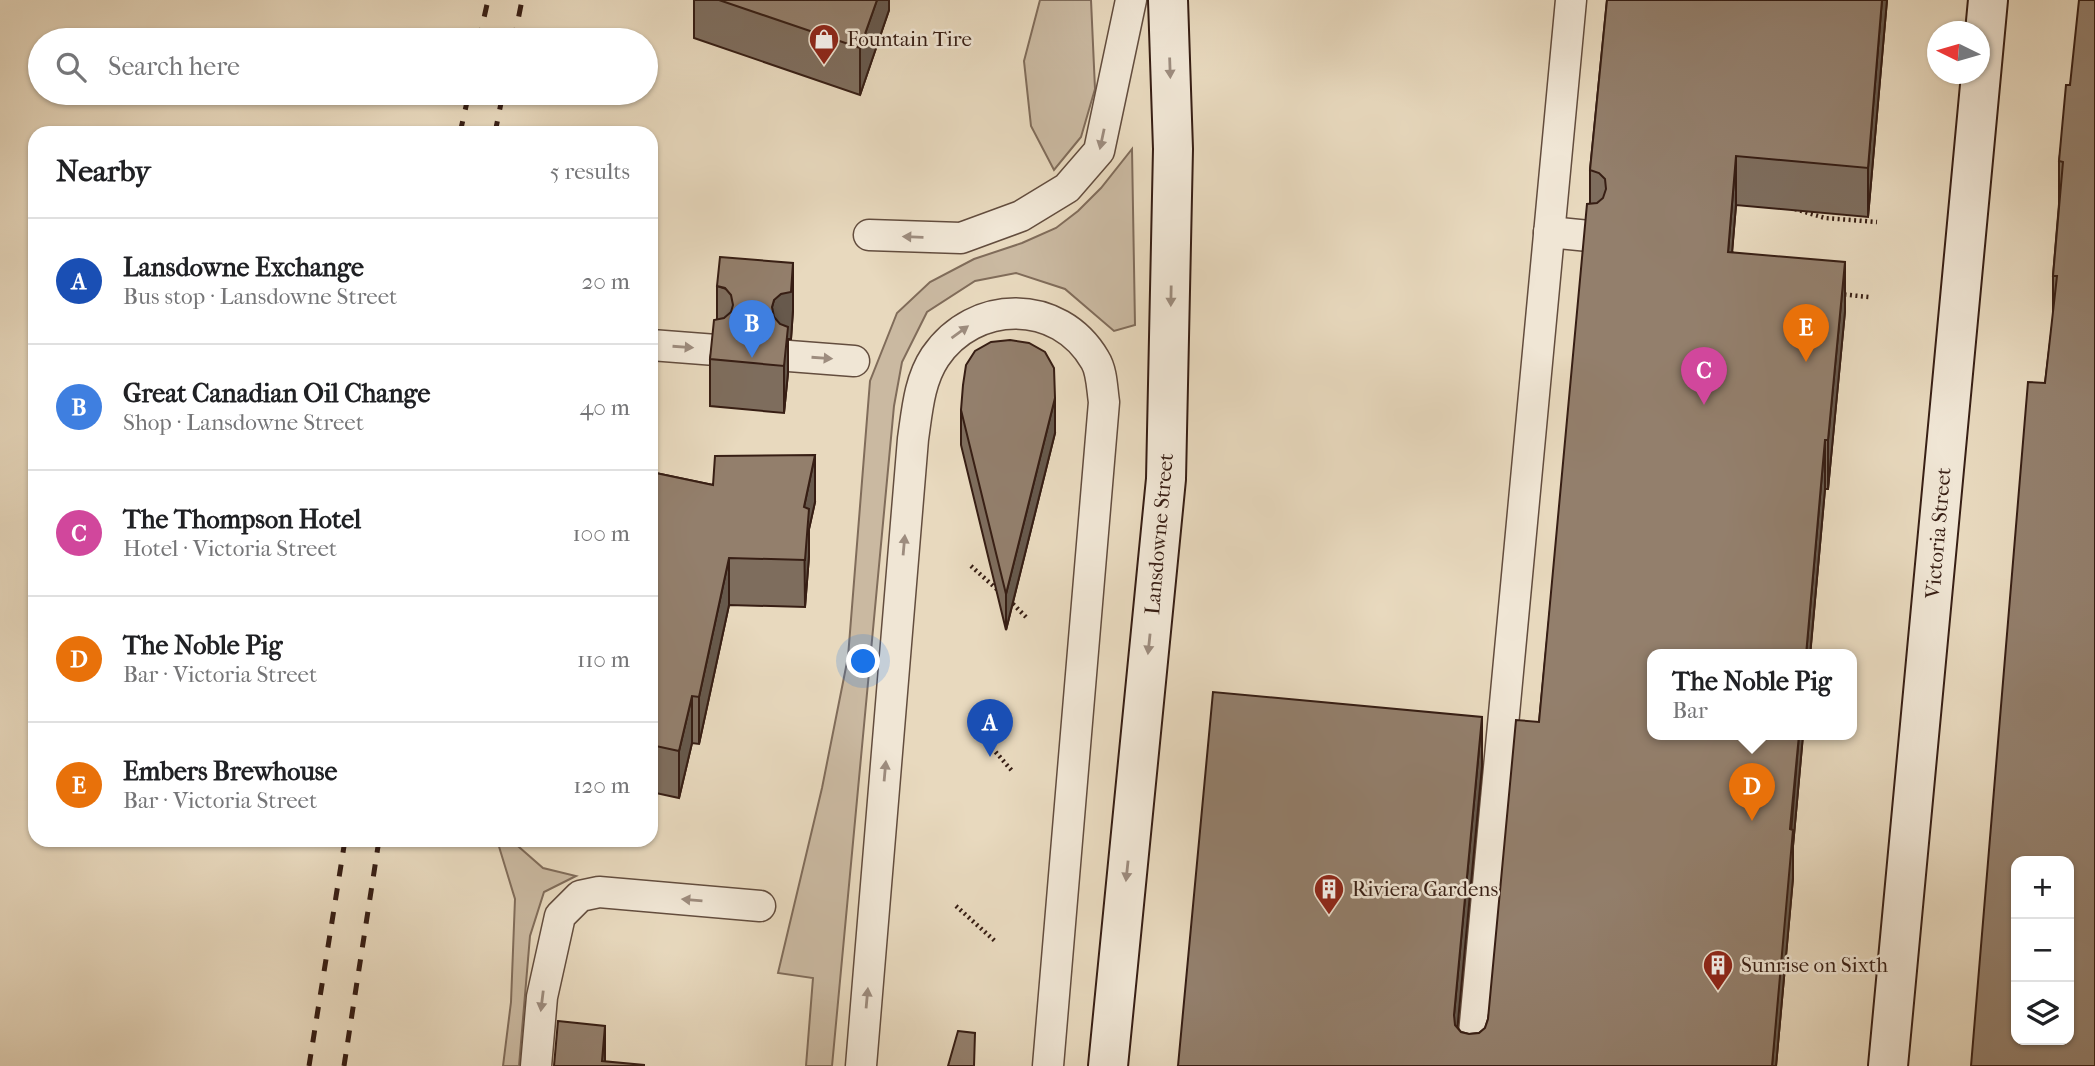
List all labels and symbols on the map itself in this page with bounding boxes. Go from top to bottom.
north arrow [1927,21,1990,84]
shop icon: Fountain Tire [807,22,841,66]
place label: Fountain Tire [847,27,972,51]
one-way arrow [1164,57,1175,79]
one-way arrow [1096,128,1107,150]
one-way arrow [902,231,924,242]
one-way arrow [1165,285,1177,307]
pin: B [729,300,775,358]
pin: E [1783,304,1829,362]
one-way arrow [951,325,969,339]
one-way arrow [673,342,695,353]
pin: C [1681,347,1727,405]
one-way arrow [811,353,833,364]
street label: Lansdowne Street [1140,452,1178,616]
street label: Victoria Street [1920,466,1956,601]
one-way arrow [899,533,910,555]
one-way arrow [1144,633,1155,655]
your location [846,644,880,678]
pin: A [967,699,1013,757]
one-way arrow [880,760,891,782]
pin: D [1729,763,1775,821]
one-way arrow [1121,860,1132,882]
building icon: Riviera Gardens [1312,872,1346,916]
place label: Riviera Gardens [1352,877,1498,901]
one-way arrow [680,894,702,905]
building icon: Sunrise on Sixth [1701,948,1735,992]
place label: Sunrise on Sixth [1741,953,1888,977]
one-way arrow [862,987,873,1009]
one-way arrow [536,990,547,1012]

